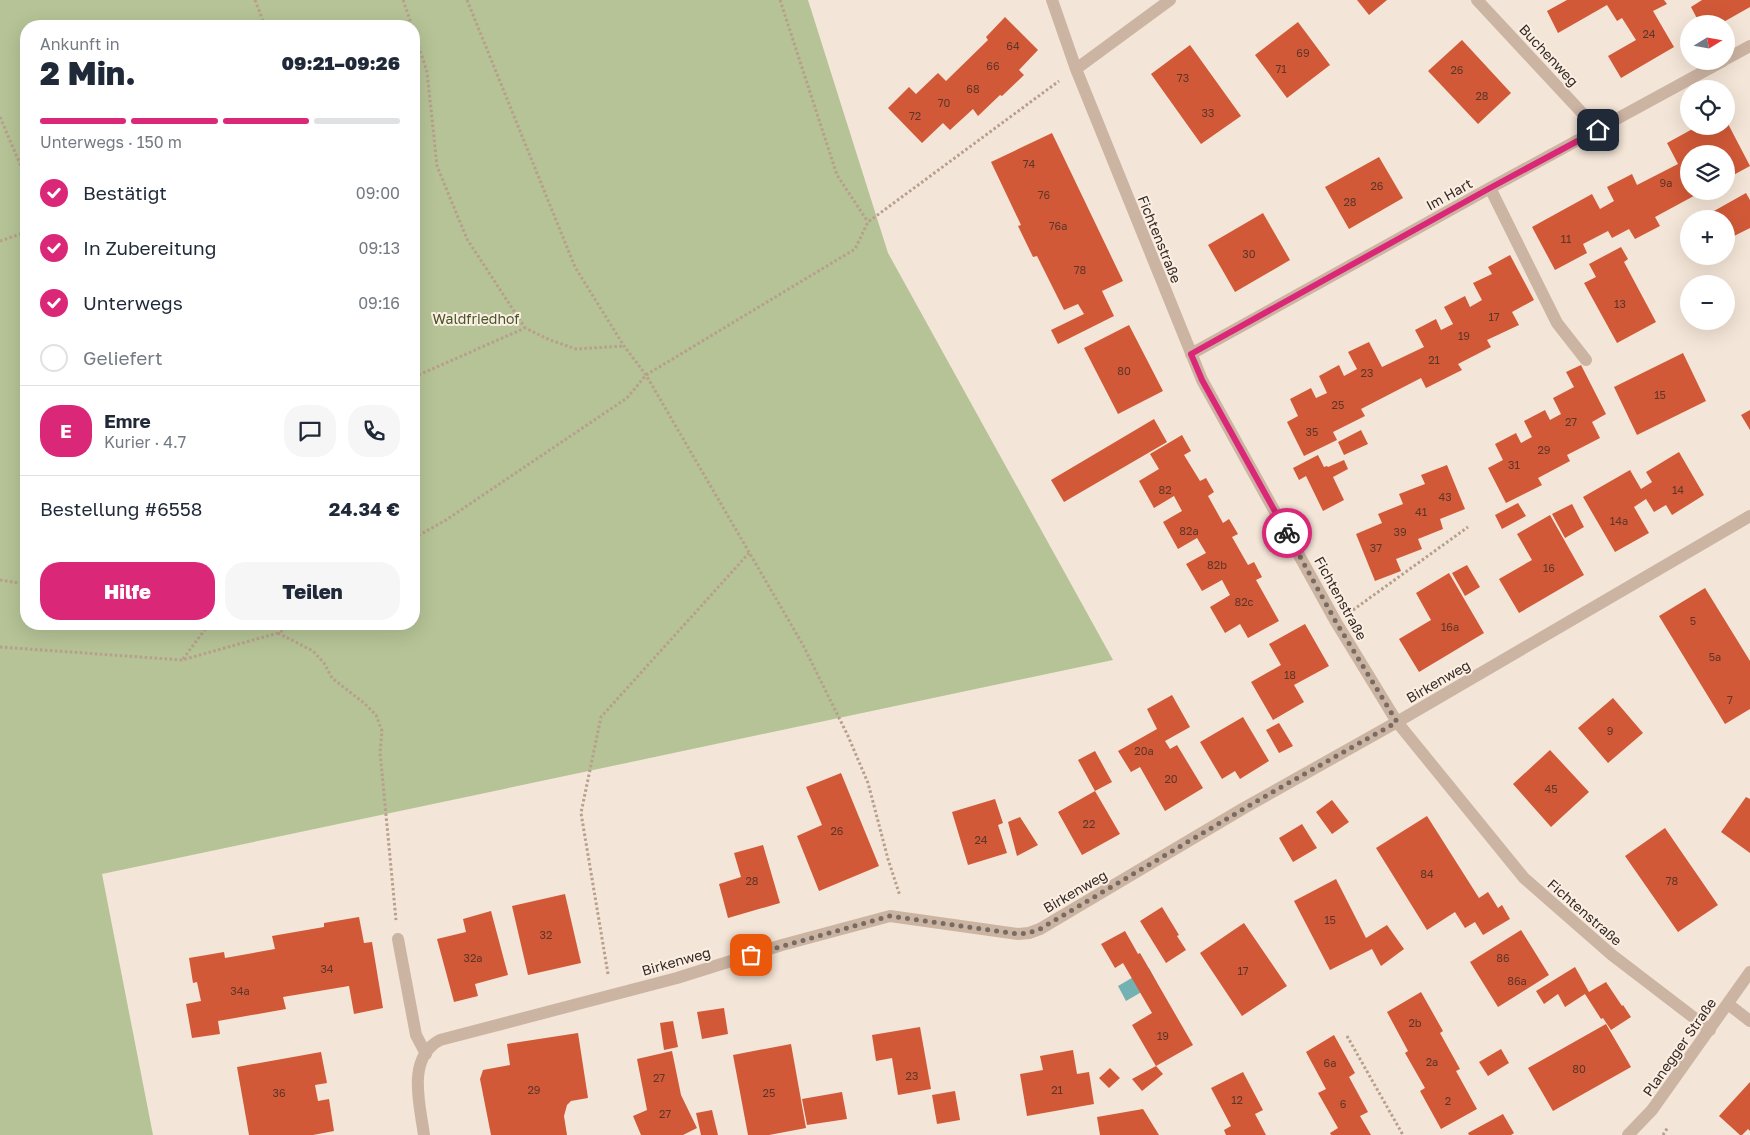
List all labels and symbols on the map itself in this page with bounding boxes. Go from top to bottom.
north arrow [1680,15,1735,70]
street label: Buchenweg [1516,20,1582,90]
house number: 24 [1642,27,1656,40]
house number: 64 [1006,39,1020,52]
house number: 69 [1296,46,1310,59]
house number: 66 [986,59,1000,72]
house number: 71 [1275,62,1287,75]
house number: 26 [1450,63,1464,76]
house number: 73 [1177,71,1189,84]
house number: 68 [966,82,980,95]
house number: 28 [1475,89,1489,102]
house number: 70 [938,96,951,109]
house number: 33 [1202,106,1214,119]
house number: 72 [909,109,921,122]
pin [1577,109,1619,151]
house number: 74 [1023,157,1036,170]
street label: Im Hart [1423,174,1475,214]
house number: 9a [1660,176,1672,189]
house number: 26 [1370,179,1384,192]
house number: 76 [1038,188,1051,201]
street label: Fichtenstraße [1135,193,1185,285]
house number: 28 [1343,195,1357,208]
house number: 76a [1049,219,1067,232]
house number: 11 [1561,232,1571,245]
house number: 30 [1242,247,1256,260]
house number: 78 [1074,263,1087,276]
house number: 13 [1614,297,1626,310]
park label: Waldfriedhof [433,310,519,327]
house number: 17 [1488,310,1500,323]
house number: 19 [1458,329,1470,342]
house number: 21 [1428,353,1440,366]
house number: 80 [1117,364,1131,377]
house number: 23 [1361,366,1373,379]
house number: 15 [1654,388,1666,401]
house number: 25 [1332,398,1344,411]
house number: 27 [1565,415,1577,428]
house number: 35 [1306,425,1318,438]
house number: 29 [1537,443,1551,456]
house number: 31 [1508,458,1520,471]
house number: 82 [1158,483,1172,496]
house number: 14 [1672,483,1684,496]
house number: 43 [1438,490,1452,503]
house number: 41 [1415,505,1427,518]
courier [1262,508,1312,558]
house number: 14a [1610,514,1628,527]
house number: 82a [1179,524,1199,537]
house number: 39 [1393,525,1407,538]
house number: 37 [1370,541,1382,554]
street label: Fichtenstraße [1311,553,1371,643]
house number: 82b [1207,558,1227,571]
house number: 16 [1543,561,1555,574]
house number: 82c [1234,595,1254,608]
house number: 5 [1690,614,1696,627]
house number: 16a [1441,620,1459,633]
house number: 5a [1709,650,1721,663]
street label: Birkenweg [1403,656,1473,706]
house number: 18 [1284,668,1296,681]
house number: 7 [1727,693,1733,706]
house number: 9 [1607,724,1613,737]
house number: 20a [1134,744,1154,757]
house number: 20 [1164,772,1178,785]
house number: 45 [1544,782,1558,795]
house number: 22 [1083,817,1095,830]
house number: 26 [830,824,844,837]
house number: 24 [974,833,988,846]
street label: Birkenweg [1040,866,1110,916]
house number: 84 [1420,867,1434,880]
house number: 28 [745,874,759,887]
house number: 78 [1666,874,1679,887]
street label: Fichtenstraße [1544,875,1626,949]
house number: 15 [1324,913,1336,926]
house number: 32 [540,928,552,941]
pin [730,934,772,976]
street label: Birkenweg [640,943,712,979]
house number: 32a [463,951,483,964]
house number: 86 [1496,951,1510,964]
house number: 34 [320,962,334,975]
house number: 17 [1237,964,1249,977]
house number: 86a [1507,974,1527,987]
house number: 34a [230,984,250,997]
street label: Planegger Straße [1639,994,1719,1100]
house number: 2b [1408,1016,1422,1029]
house number: 19 [1157,1029,1169,1042]
house number: 2a [1426,1055,1438,1068]
house number: 6a [1324,1056,1336,1069]
house number: 80 [1572,1062,1586,1075]
house number: 23 [906,1069,918,1082]
house number: 27 [653,1071,665,1084]
house number: 29 [527,1083,541,1096]
house number: 21 [1051,1083,1063,1096]
house number: 36 [272,1086,286,1099]
house number: 25 [763,1086,775,1099]
house number: 12 [1231,1093,1243,1106]
house number: 2 [1445,1094,1451,1107]
house number: 6 [1340,1097,1347,1110]
house number: 27 [659,1107,671,1120]

